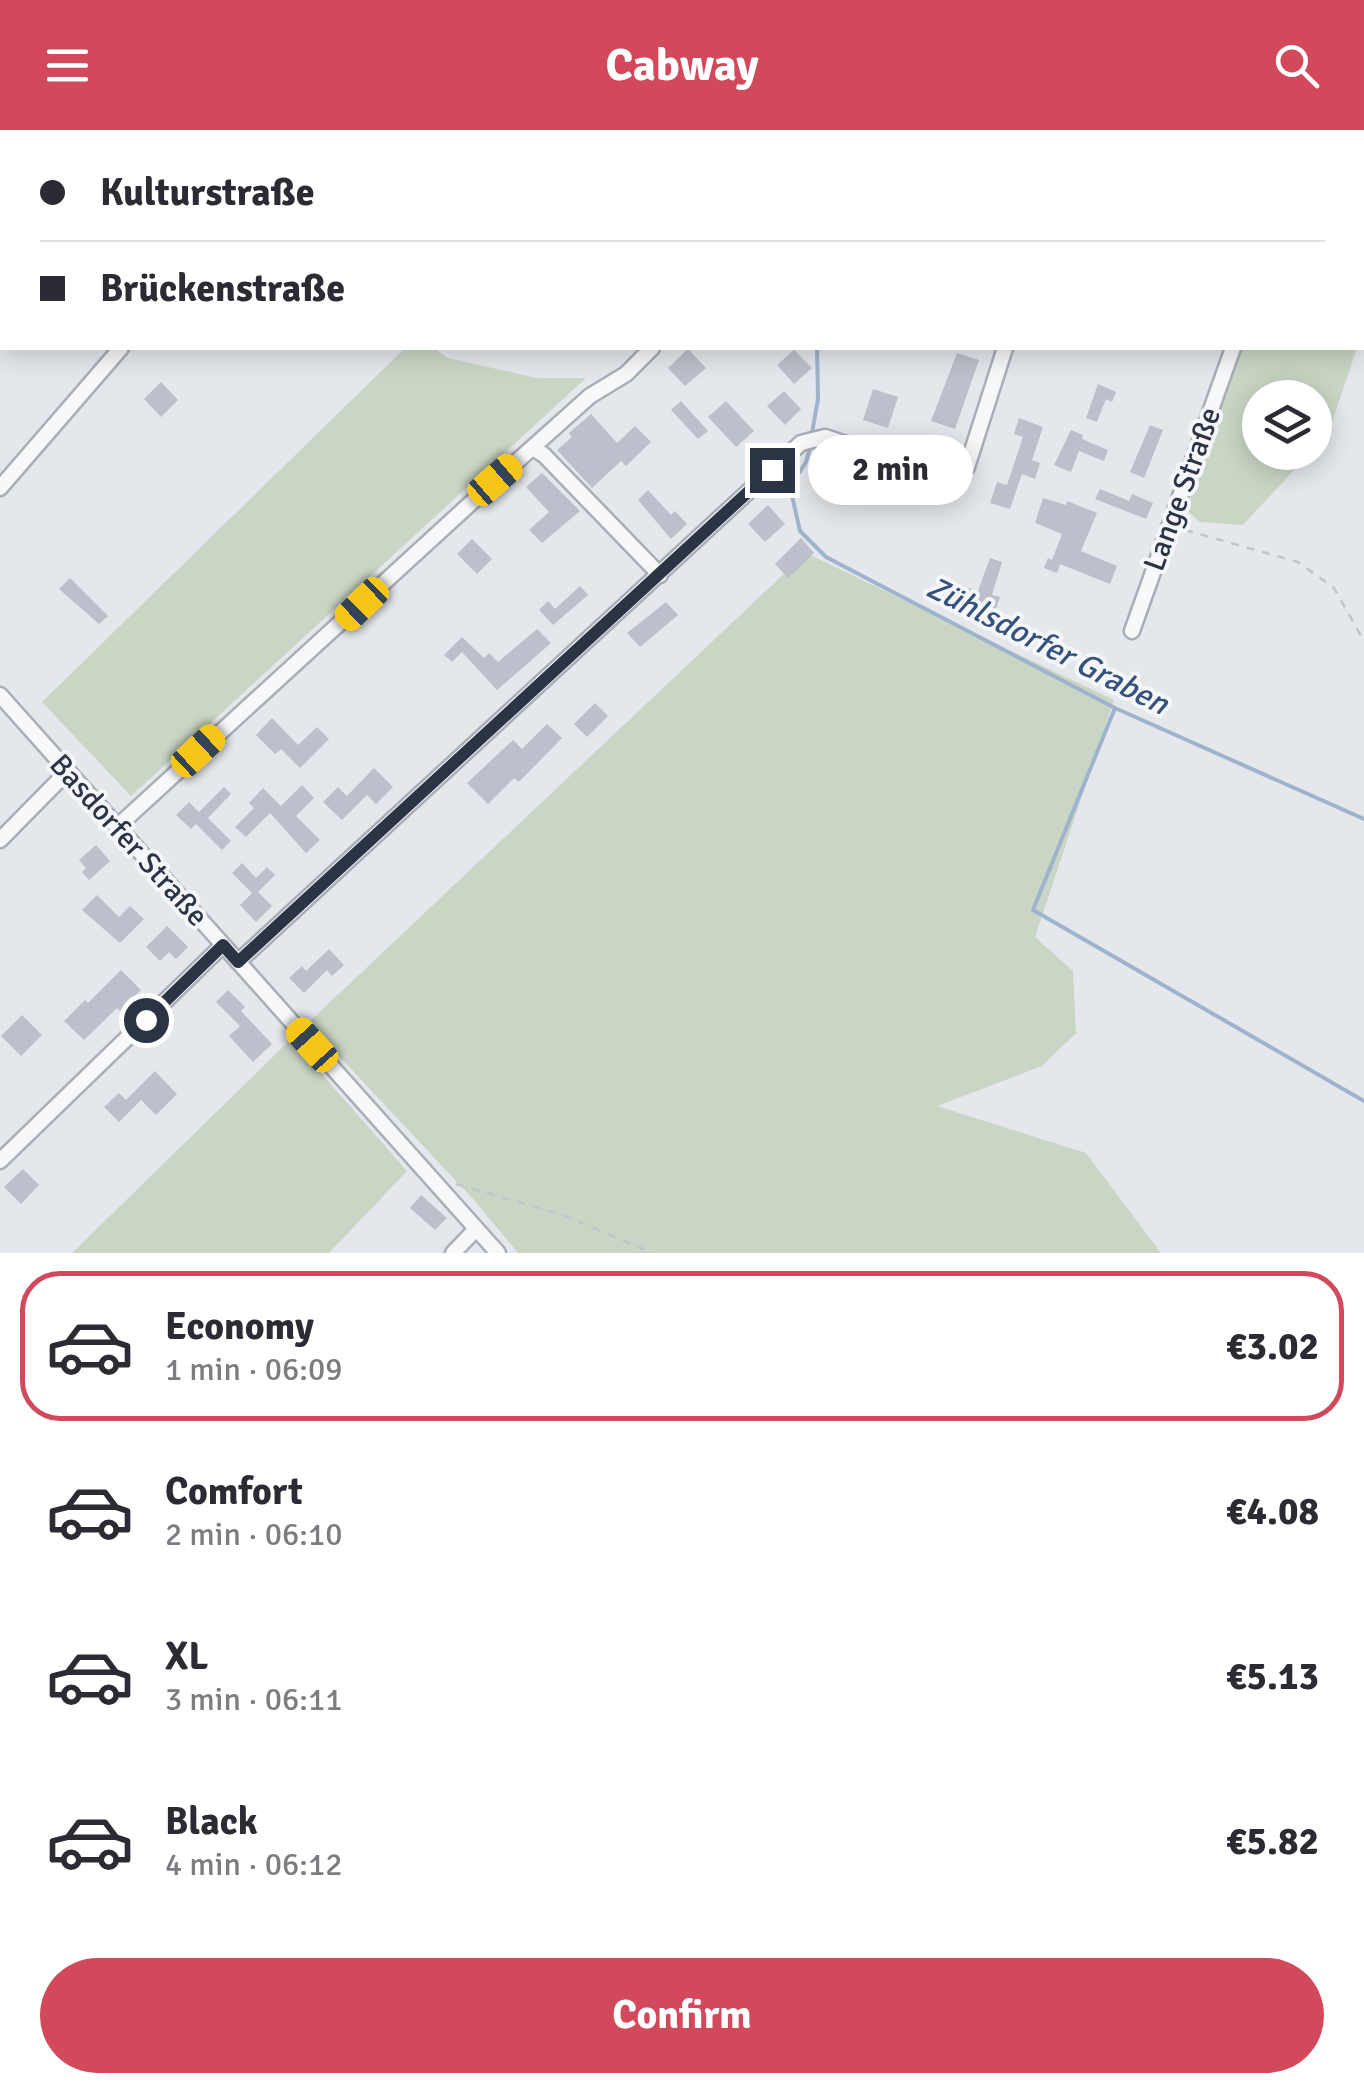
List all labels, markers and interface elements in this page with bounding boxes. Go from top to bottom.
icon: menu [40,38,95,93]
text: Cabway [605,38,759,93]
icon: search [1269,38,1324,93]
text: Kulturstraße [100,169,315,216]
text: Brückenstraße [100,265,345,312]
map controls [1242,380,1332,470]
button: layers [1242,380,1332,470]
street label: Lange Straße [1136,402,1229,576]
callout: 2 min [807,435,972,505]
route end [750,448,795,493]
car [463,449,527,511]
text: 2 min [852,450,929,489]
water label: Zühlsdorfer Graben [921,568,1176,724]
car [330,572,394,636]
car [166,720,230,782]
street label: Basdorfer Straße [41,746,216,934]
route start [124,998,169,1043]
car [281,1013,343,1077]
icon: car [45,1301,135,1391]
text: Economy [165,1303,314,1350]
text: €3.02 [1226,1323,1319,1370]
text: 1 min · 06:09 [165,1350,343,1389]
icon: car [45,1466,135,1556]
text: Comfort [165,1468,303,1515]
text: €4.08 [1226,1488,1319,1535]
text: 2 min · 06:10 [165,1515,343,1554]
icon: car [45,1631,135,1721]
text: XL [165,1633,208,1680]
text: €5.13 [1226,1653,1319,1700]
text: 3 min · 06:11 [165,1680,343,1719]
icon: car [45,1796,135,1886]
text: Black [165,1798,258,1845]
text: €5.82 [1226,1818,1319,1865]
text: 4 min · 06:12 [165,1845,343,1884]
button: Confirm [40,1958,1324,2073]

